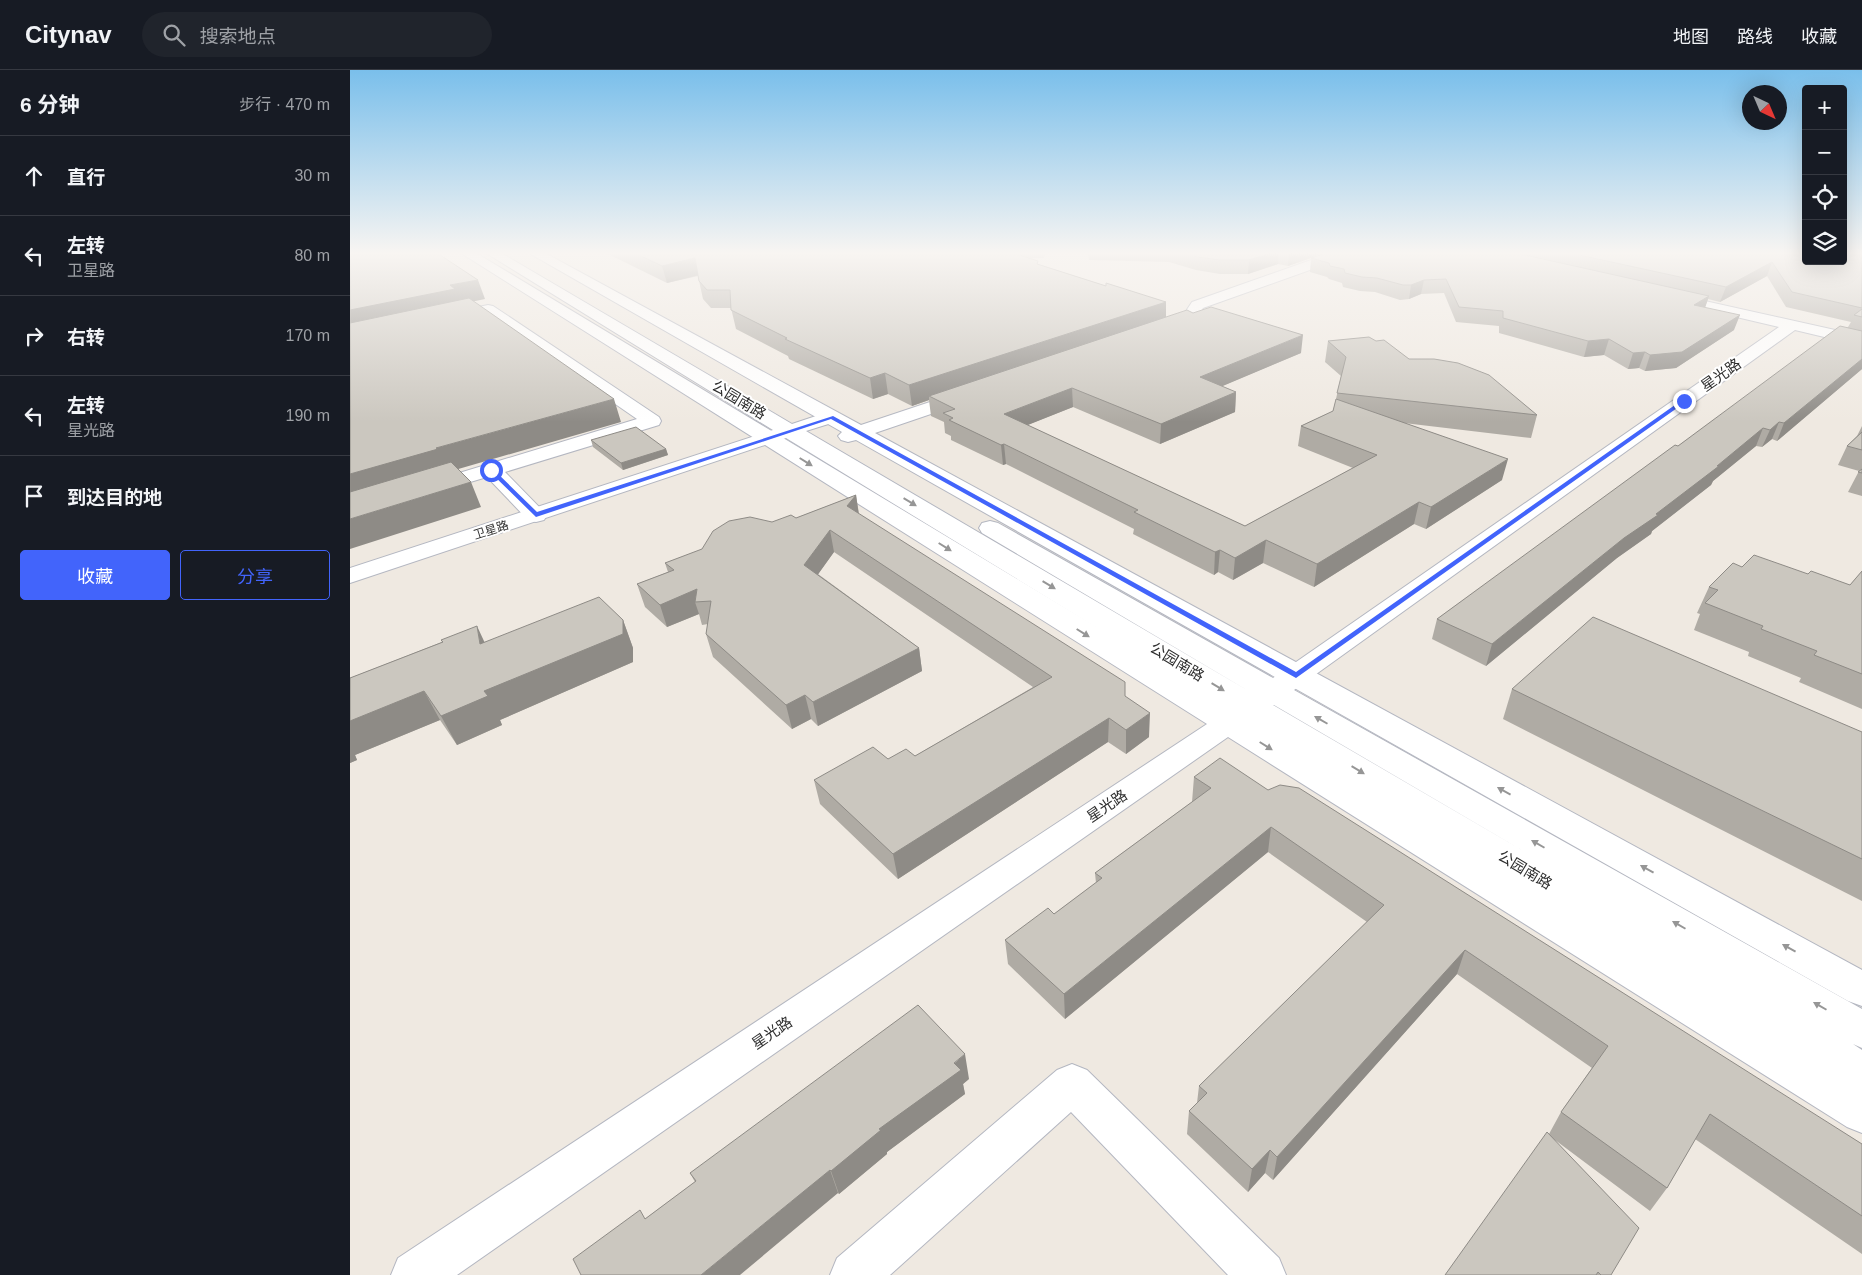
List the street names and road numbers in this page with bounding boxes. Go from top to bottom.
street label: 星光路 [1697,355,1744,394]
street label: 公园南路 [709,377,769,422]
street label: 卫星路 [472,518,510,542]
street label: 公园南路 [1147,639,1207,684]
street label: 星光路 [1083,786,1130,825]
street label: 公园南路 [1495,847,1555,892]
street label: 星光路 [748,1013,795,1052]

